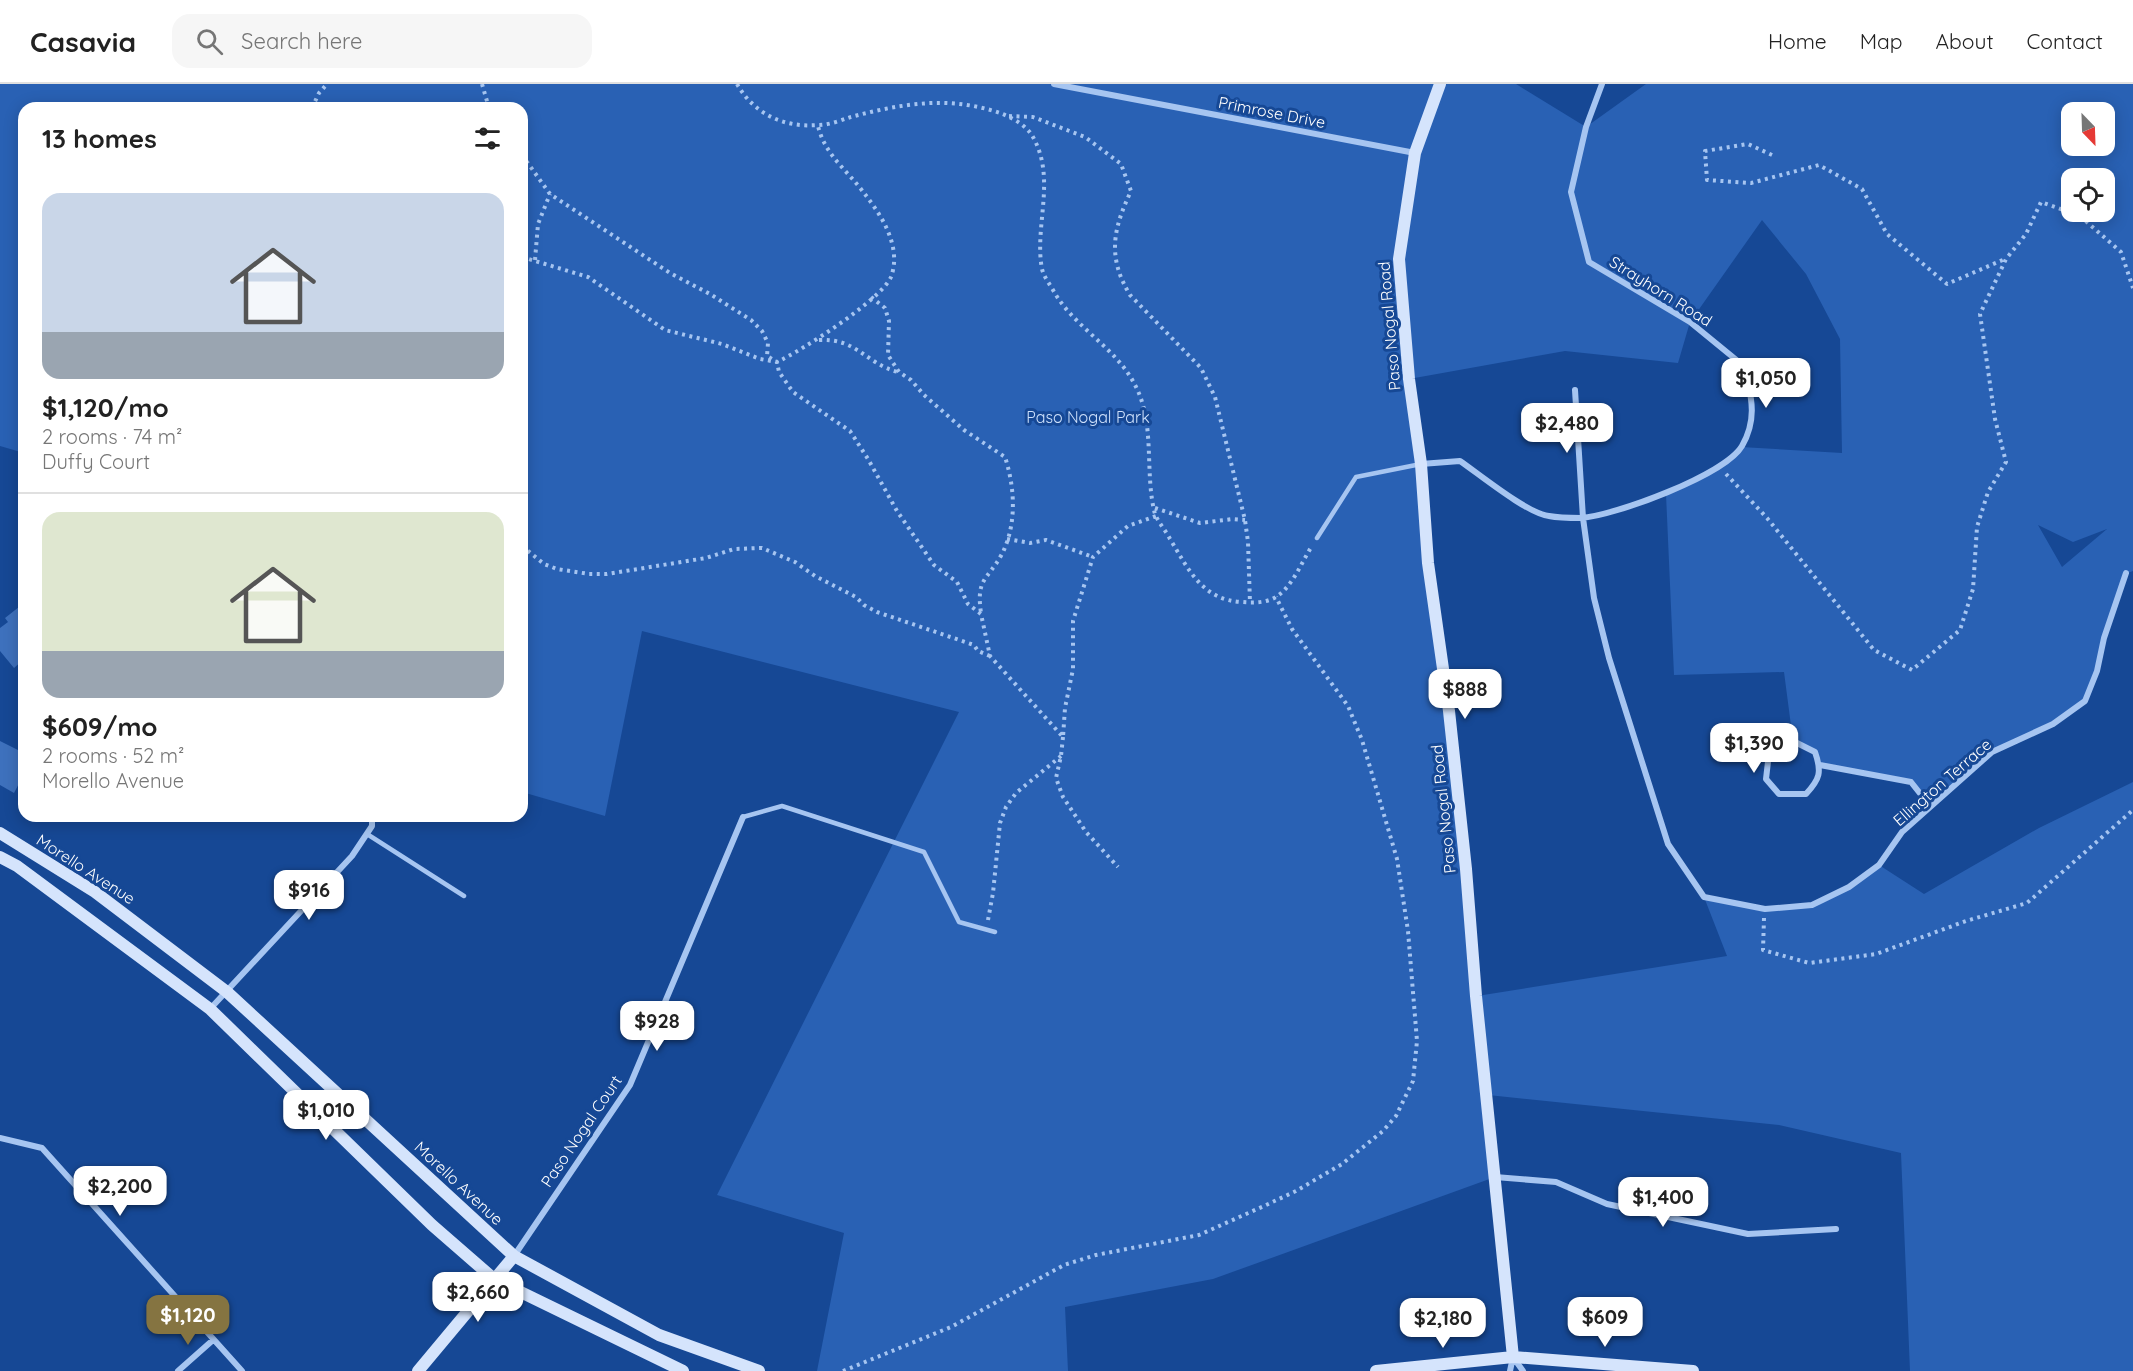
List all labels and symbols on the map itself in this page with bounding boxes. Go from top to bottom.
street label: Primrose Drive [1217,92,1327,132]
north arrow [2061,102,2115,156]
street label: Strayhorn Road [1606,251,1716,331]
street label: Paso Nogal Road [1373,261,1405,391]
pin: $1,050 [1717,358,1815,409]
pin: $2,480 [1518,403,1616,454]
park label: Paso Nogal Park [1026,407,1150,427]
pin: $888 [1429,669,1501,720]
pin: $1,390 [1705,723,1803,774]
street label: Ellington Terrace [1889,734,1995,830]
street label: Paso Nogal Road [1426,744,1460,874]
street label: Morello Avenue [33,830,139,908]
pin: $916 [273,870,345,921]
pin: $928 [621,1001,693,1052]
street label: Paso Nogal Court [536,1071,626,1191]
pin: $1,010 [277,1090,375,1141]
street label: Morello Avenue [411,1137,507,1229]
pin: $2,200 [71,1166,169,1217]
pin: $1,400 [1614,1177,1712,1228]
pin: $2,660 [429,1272,527,1323]
pin: $1,120 [139,1295,237,1346]
pin: $609 [1569,1297,1641,1348]
pin: $2,180 [1394,1298,1492,1349]

